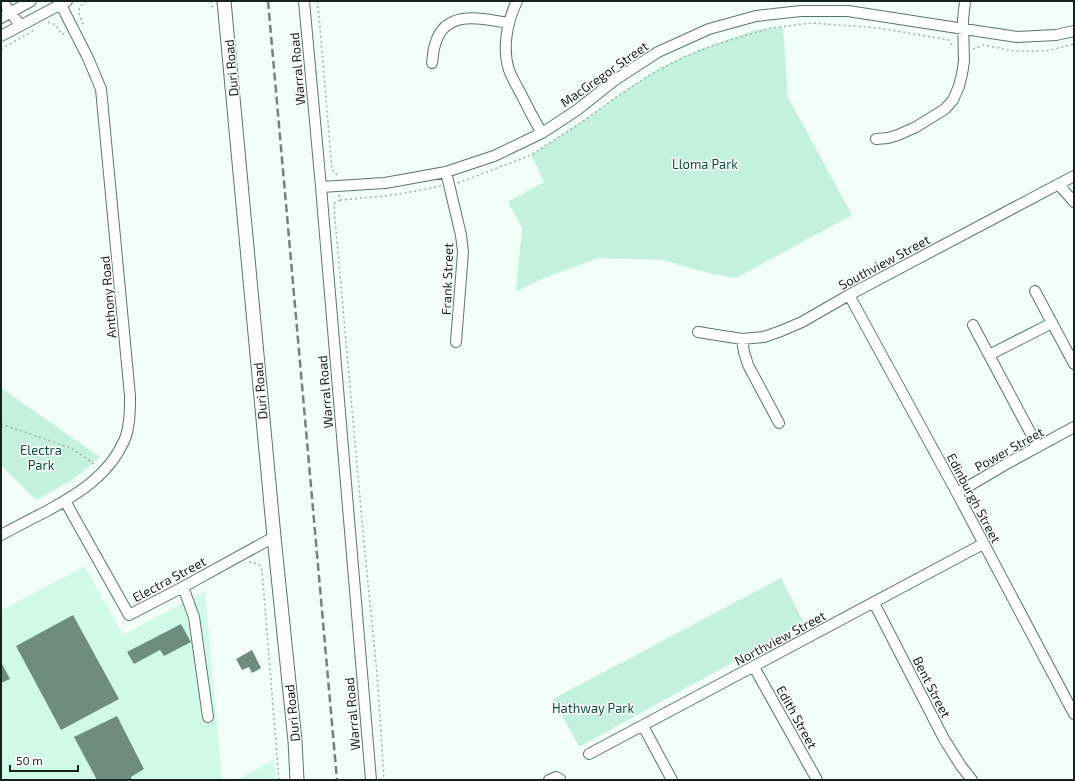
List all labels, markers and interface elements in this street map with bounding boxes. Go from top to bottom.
street label: Warral Road [286,32,308,106]
street label: MacGregor Street [557,38,651,110]
street label: Duri Road [221,39,241,97]
park label: Lloma Park [672,156,738,172]
street label: Southview Street [836,231,932,293]
street label: Frank Street [438,243,456,315]
street label: Anthony Road [96,255,120,339]
street label: Warral Road [314,355,336,429]
street label: Duri Road [250,362,270,420]
street label: Power Street [972,423,1046,475]
park label: Electra Park [20,442,62,473]
street label: Edinburgh Street [944,450,1004,546]
street label: Electra Street [130,553,208,605]
street label: Northview Street [732,607,828,669]
street label: Bent Street [910,654,954,720]
street label: Warral Road [341,677,363,751]
street label: Edith Street [773,683,821,751]
street label: Duri Road [281,684,303,742]
park label: Hathway Park [552,700,634,716]
scale bar [10,747,78,773]
text: 50 m [16,753,43,767]

